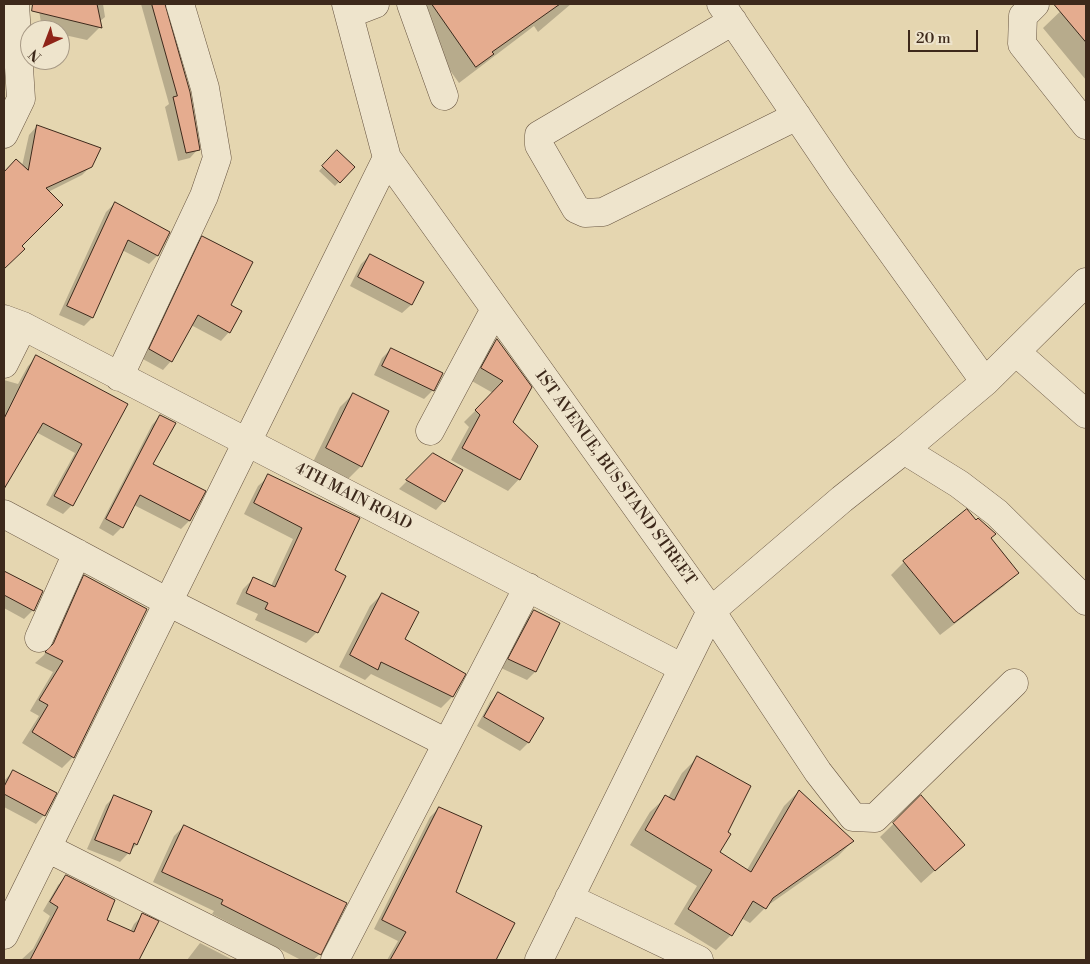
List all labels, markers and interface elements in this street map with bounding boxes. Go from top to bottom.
north arrow [20,20,70,70]
scale bar [910,20,980,52]
text: 20 m [916,29,951,48]
text: N [25,45,46,66]
street label: 1ST AVENUE, BUS STAND STREET [530,366,700,590]
street label: 4TH MAIN ROAD [291,459,415,535]

